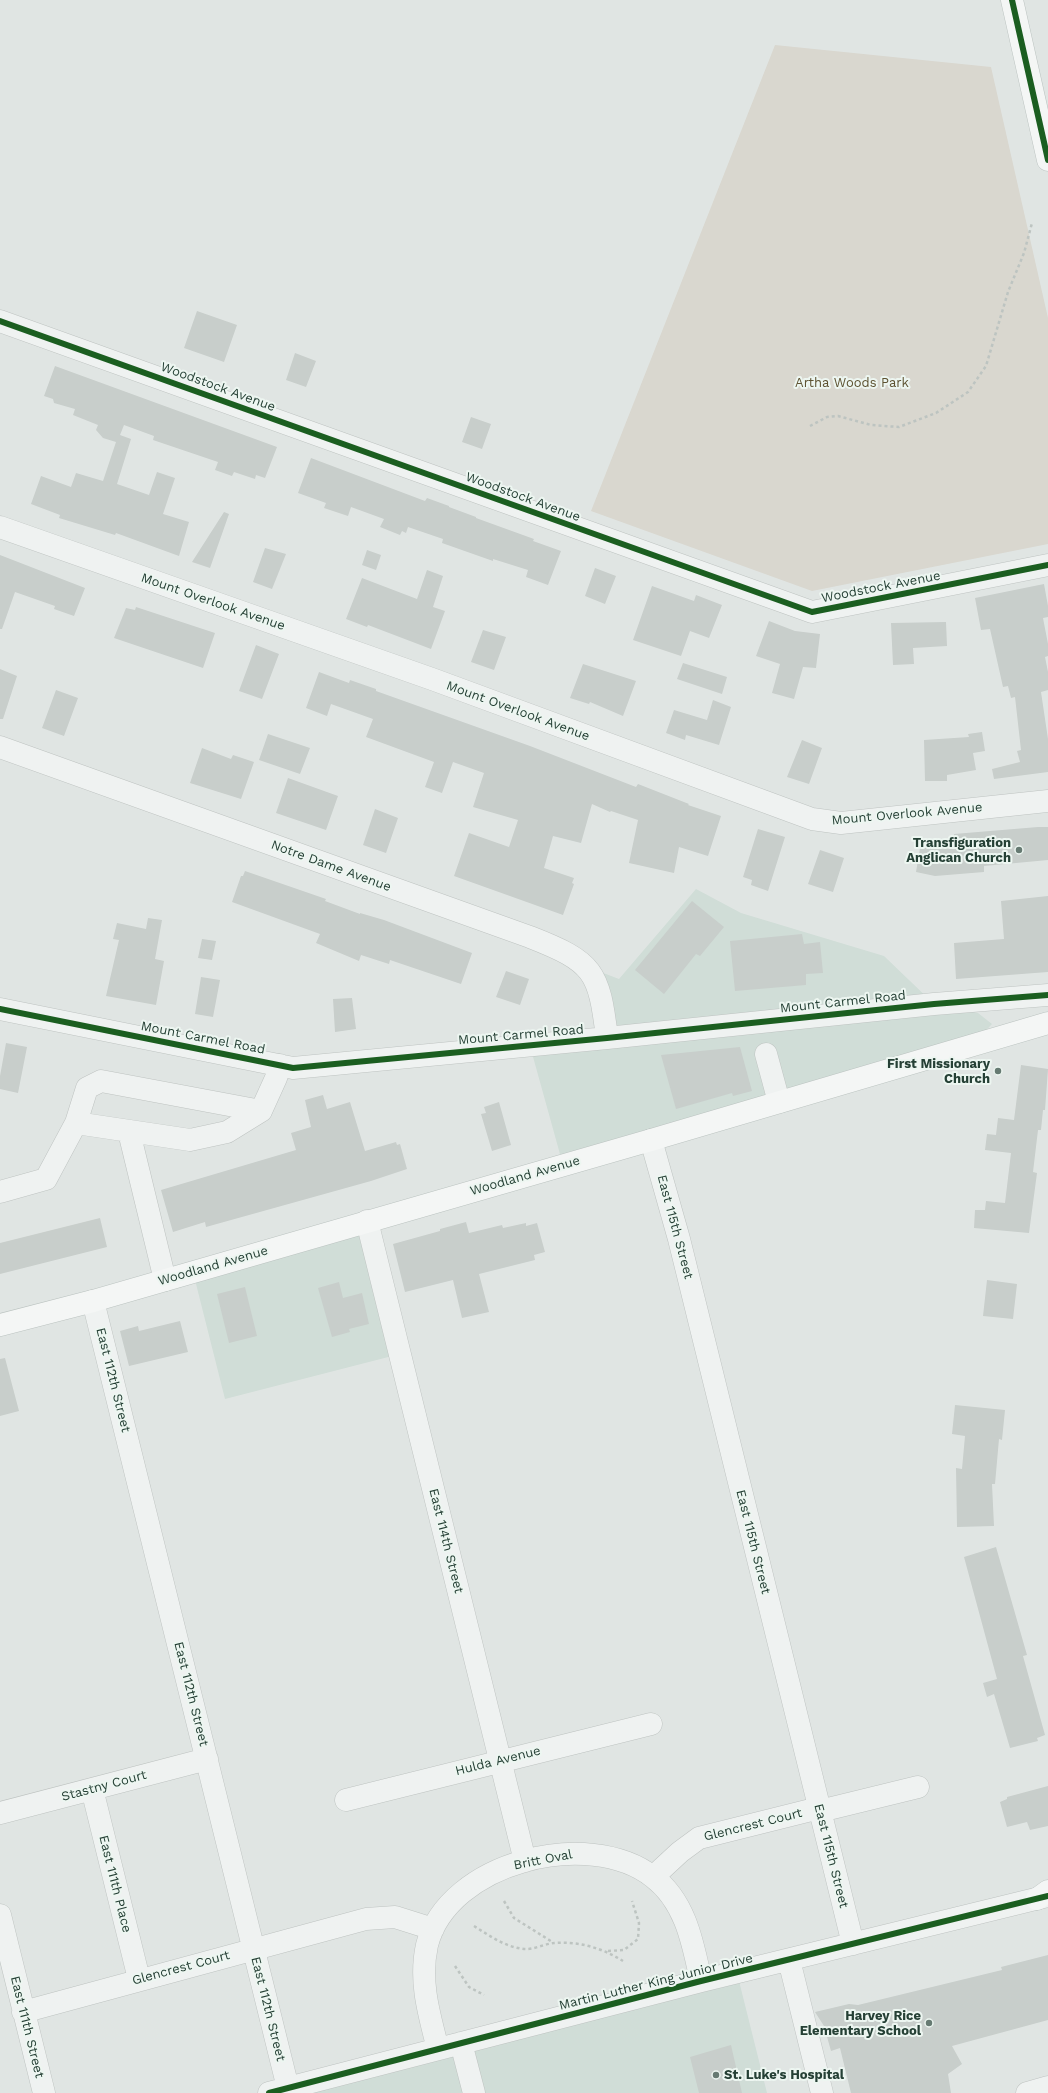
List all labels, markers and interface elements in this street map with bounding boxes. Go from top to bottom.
street label: Woodstock Avenue [158,359,278,415]
park label: Artha Woods Park [795,375,909,391]
street label: Woodstock Avenue [463,469,583,525]
street label: Woodstock Avenue [820,568,942,606]
street label: Mount Overlook Avenue [139,570,287,634]
street label: Mount Overlook Avenue [444,678,592,744]
street label: Mount Overlook Avenue [831,800,983,828]
place label: Transfiguration Anglican Church [906,835,1011,866]
street label: Notre Dame Avenue [269,837,393,895]
marker: Transfiguration Anglican Church [1014,845,1024,855]
street label: Mount Carmel Road [779,988,907,1016]
street label: Mount Carmel Road [140,1018,266,1058]
street label: Mount Carmel Road [457,1022,585,1048]
place label: First Missionary Church [887,1056,990,1087]
marker: First Missionary Church [993,1066,1003,1076]
street label: Woodland Avenue [468,1153,582,1199]
street label: East 115th Street [654,1173,696,1281]
street label: Woodland Avenue [156,1243,270,1289]
street label: East 112th Street [92,1326,134,1434]
street label: East 114th Street [425,1487,467,1595]
street label: East 115th Street [732,1488,774,1596]
street label: East 112th Street [170,1640,212,1748]
street label: Hulda Avenue [454,1743,542,1779]
street label: Stastny Court [60,1767,148,1805]
street label: East 115th Street [810,1802,852,1910]
street label: Glencrest Court [702,1805,804,1845]
street label: East 111th Place [95,1834,135,1934]
street label: Britt Oval [512,1847,574,1873]
street label: Glencrest Court [130,1947,232,1989]
street label: Martin Luther King Junior Drive [558,1950,754,2014]
street label: East 112th Street [247,1955,289,2063]
street label: East 111th Street [7,1974,47,2080]
place label: Harvey Rice Elementary School [800,2008,921,2039]
marker: Harvey Rice Elementary School [924,2018,934,2028]
place label: St. Luke's Hospital [724,2067,844,2083]
marker: St. Luke's Hospital [711,2070,721,2080]

